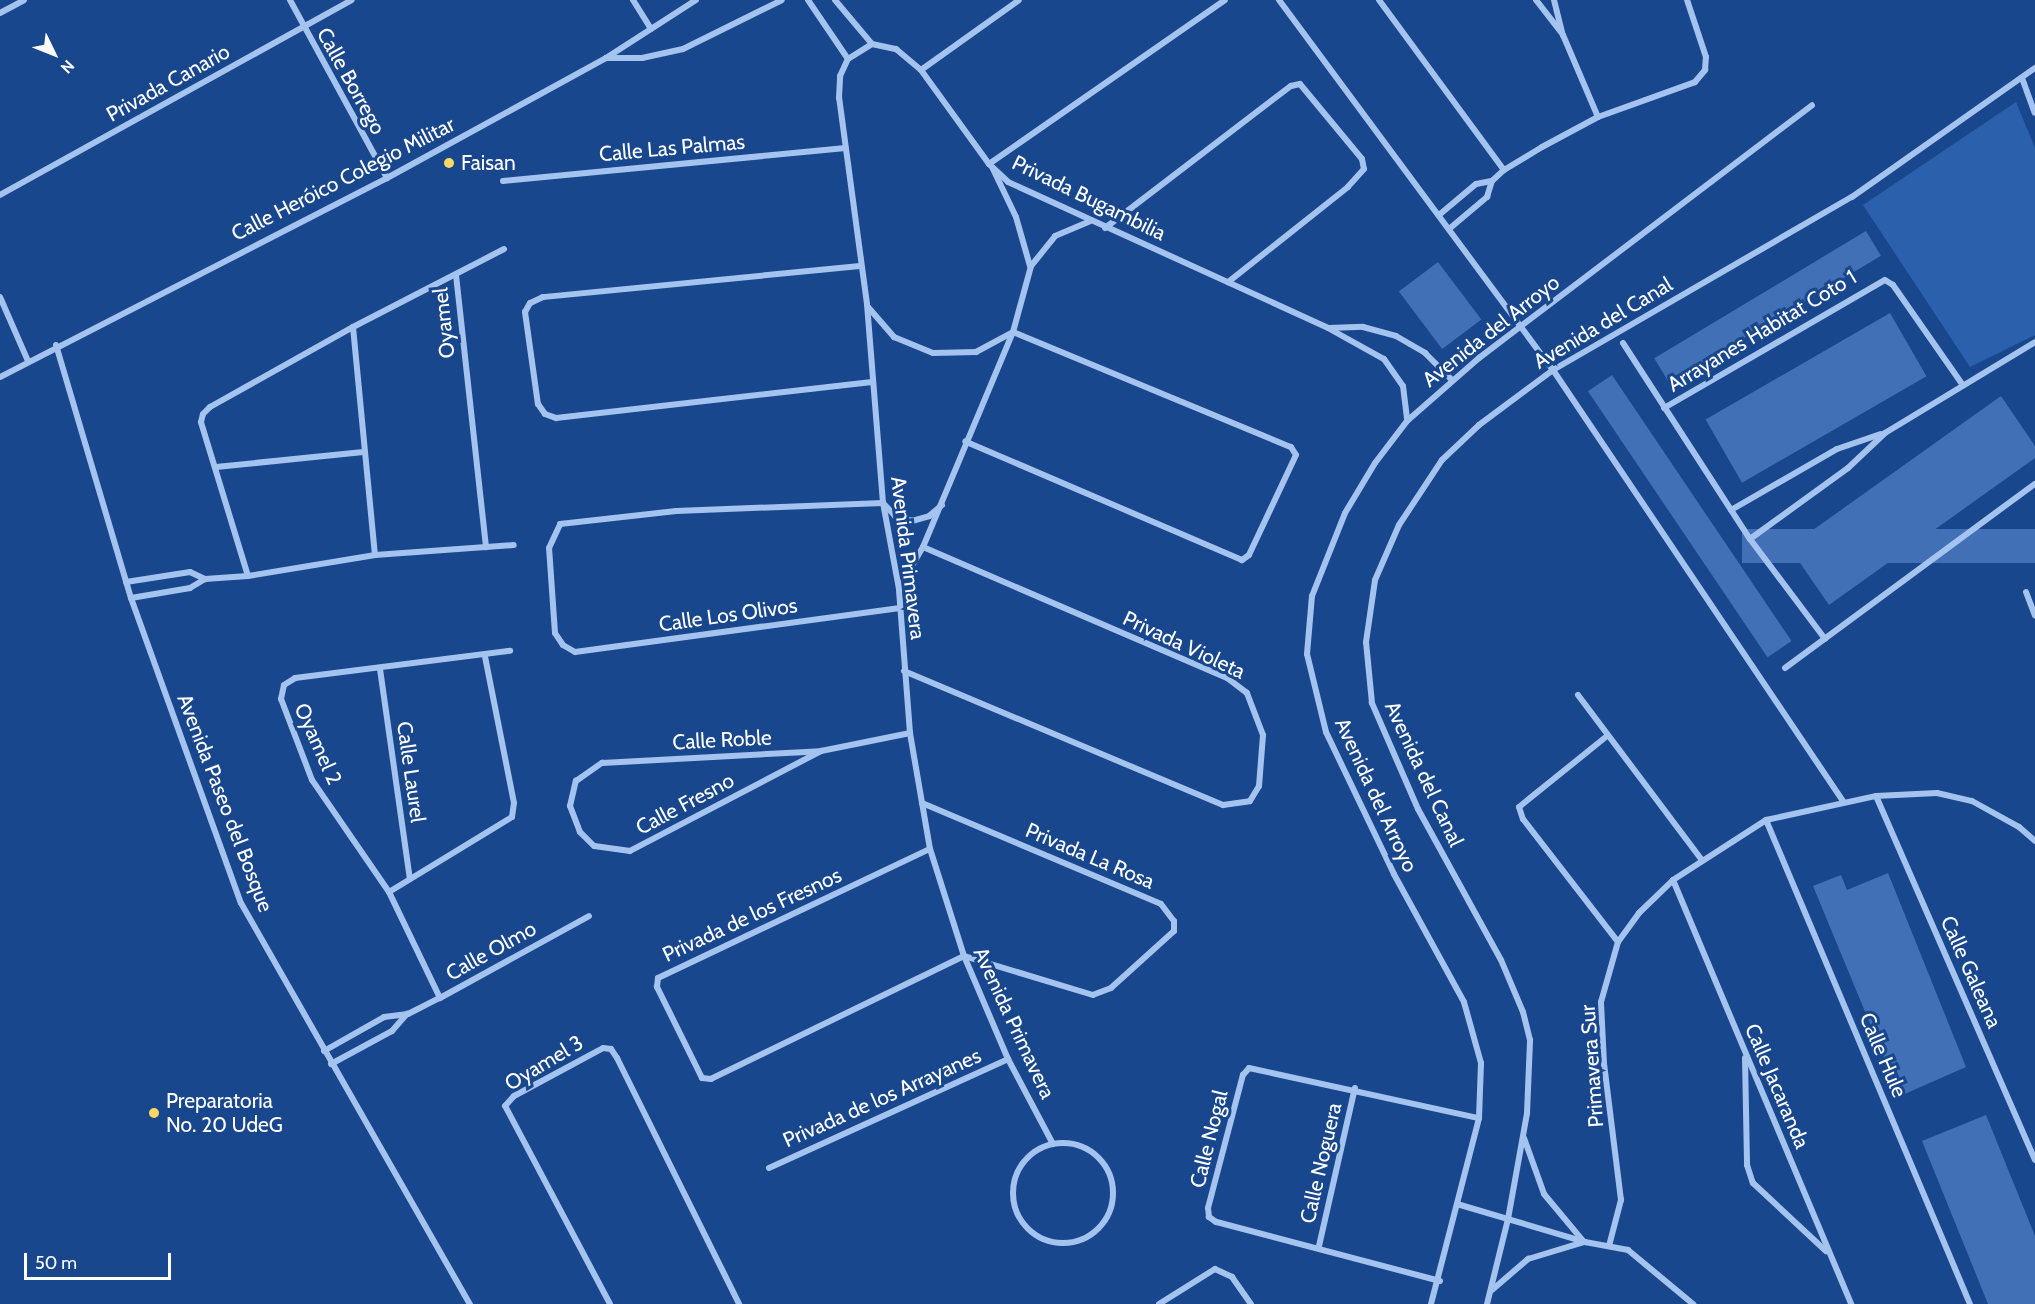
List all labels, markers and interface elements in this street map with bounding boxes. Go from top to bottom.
street label: Calle Borrego [311,23,391,139]
north arrow [24,24,84,84]
street label: Privada Canario [102,39,234,127]
text: N [57,56,78,77]
street label: Calle Heróico Colegio Militar [227,112,459,246]
street label: Calle Las Palmas [598,129,746,167]
place label: Faisan [461,150,516,176]
street label: Privada Bugambilia [1008,150,1170,246]
marker: Faisan [442,156,456,170]
street label: Arrayanes Habitat Coto 1 [1663,265,1861,397]
street label: Avenida del Arroyo [1417,270,1565,392]
street label: Avenida del Canal [1529,272,1677,374]
street label: Oyamel [428,286,460,360]
street label: Avenida Primavera [885,475,931,641]
street label: Calle Los Olivos [657,593,799,637]
street label: Privada Violeta [1119,606,1249,684]
street label: Avenida Paseo del Bosque [172,690,278,916]
street label: Avenida del Canal [1379,697,1469,851]
street label: Oyamel 2 [289,699,347,789]
street label: Avenida del Arroyo [1329,714,1423,876]
street label: Calle Laurel [391,720,431,824]
street label: Calle Roble [672,725,772,755]
street label: Calle Fresno [632,768,738,840]
street label: Privada La Rosa [1022,818,1158,894]
street label: Privada de los Fresnos [659,862,845,968]
street label: Calle Galeana [1935,912,2007,1032]
street label: Calle Olmo [441,916,541,986]
street label: Avenida Primavera [968,943,1060,1103]
street label: Primavera Sur [1575,1004,1609,1128]
street label: Calle Hule [1854,1009,1912,1101]
street label: Calle Jacaranda [1739,1020,1815,1152]
street label: Oyamel 3 [500,1030,588,1096]
street label: Privada de los Arrayanes [779,1043,985,1153]
place label: Preparatoria No. 20 UdeG [166,1088,283,1138]
street label: Calle Nogal [1185,1088,1233,1190]
street label: Calle Noguera [1295,1100,1347,1226]
marker: Preparatoria No. 20 UdeG [147,1106,161,1120]
scale bar [27,1241,174,1279]
text: 50 m [35,1252,77,1274]

